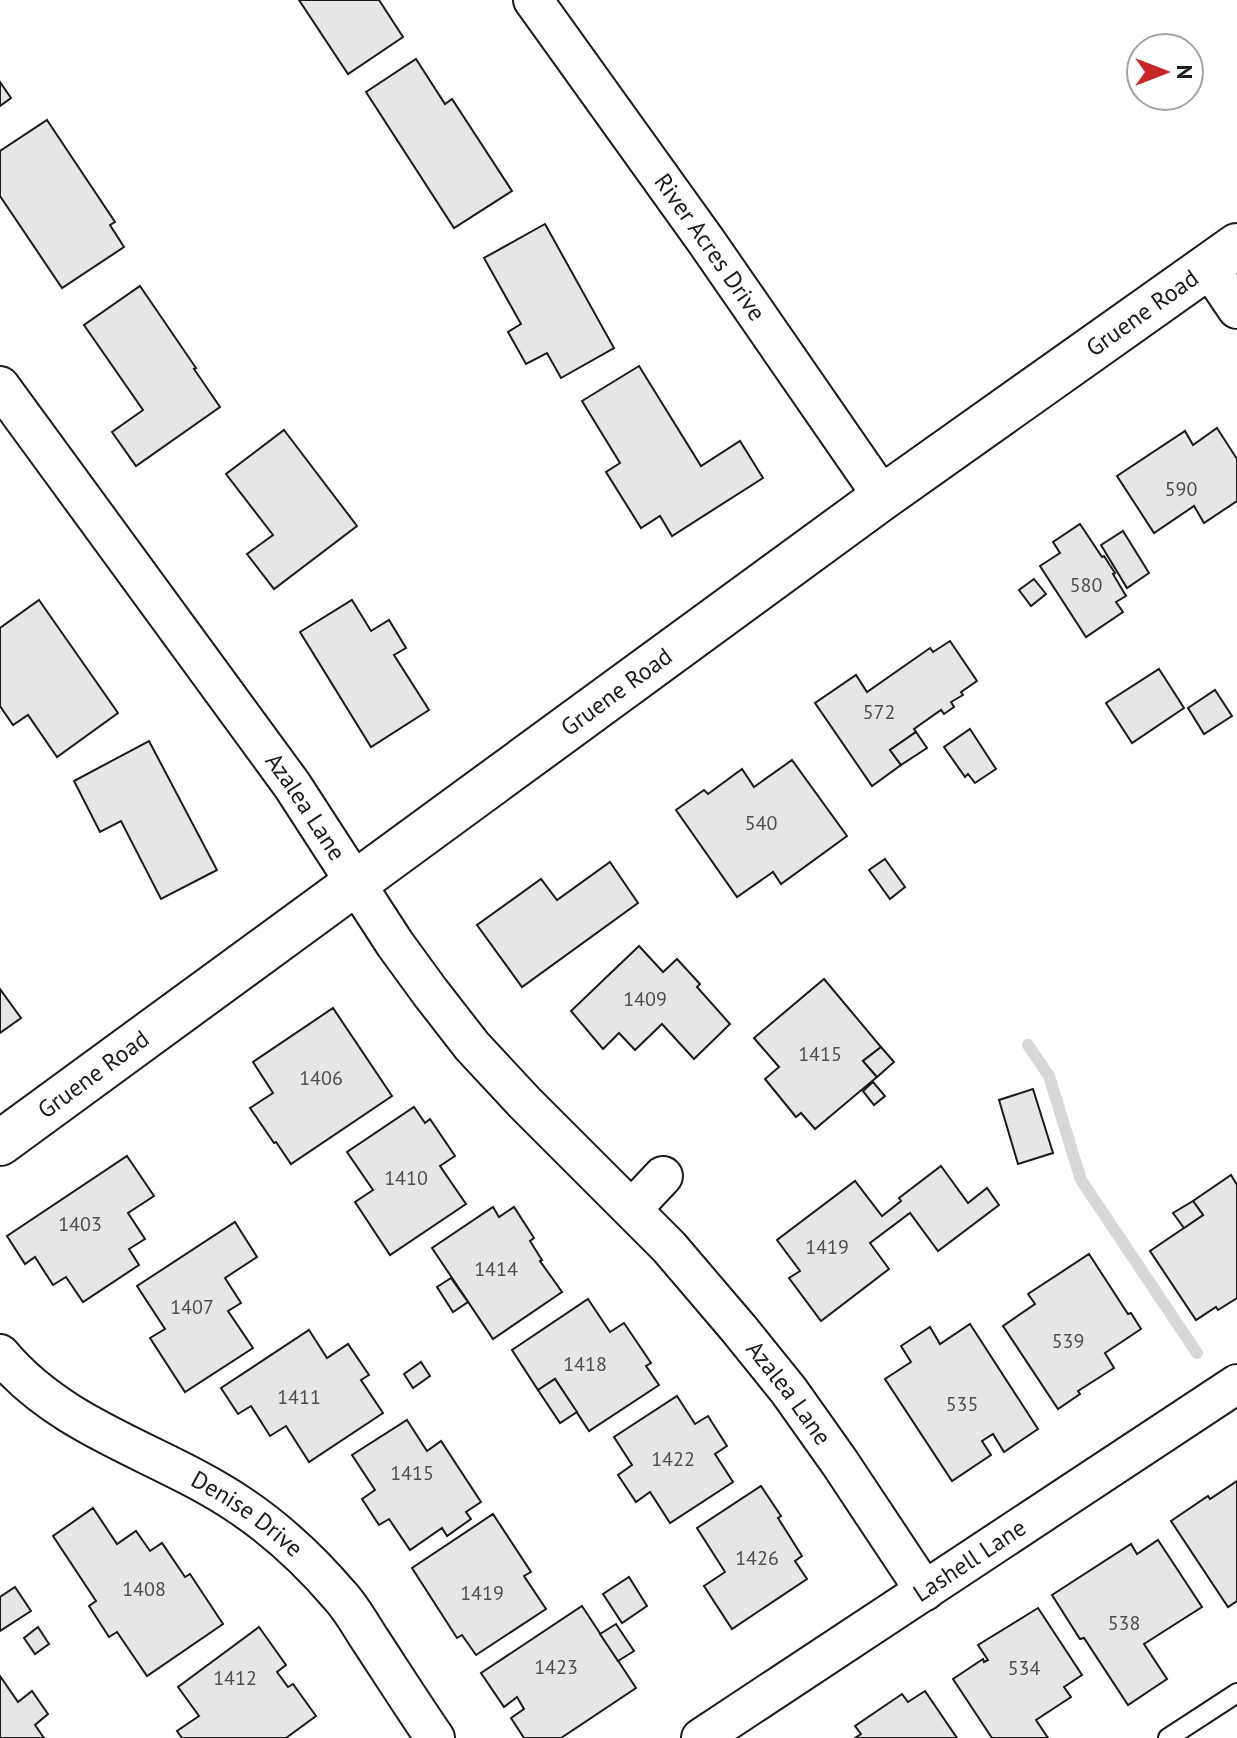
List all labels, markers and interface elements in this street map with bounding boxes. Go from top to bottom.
north arrow [1125,32,1205,112]
text: N [1171,65,1199,79]
street label: River Acres Drive [648,167,773,327]
street label: Gruene Road [1080,262,1204,363]
house number: 590 [1165,476,1197,502]
house number: 580 [1070,572,1102,598]
street label: Gruene Road [554,640,678,743]
house number: 572 [863,699,895,725]
street label: Azalea Lane [259,747,353,866]
house number: 540 [745,810,777,836]
house number: 1409 [623,986,667,1012]
street label: Gruene Road [31,1023,155,1125]
house number: 1415 [798,1041,842,1067]
house number: 1406 [299,1065,343,1091]
house number: 1410 [384,1165,428,1191]
house number: 1403 [58,1211,102,1237]
house number: 1419 [805,1234,849,1260]
house number: 1414 [474,1256,518,1282]
house number: 1407 [170,1294,214,1320]
house number: 539 [1052,1328,1084,1354]
street label: Azalea Lane [740,1334,838,1451]
house number: 1418 [563,1351,607,1377]
house number: 1411 [277,1384,321,1410]
house number: 535 [946,1391,978,1417]
house number: 1422 [651,1446,695,1472]
house number: 1415 [390,1460,434,1486]
street label: Denise Drive [186,1463,310,1564]
street label: Lashell Lane [907,1512,1032,1609]
house number: 1426 [735,1545,779,1571]
house number: 1408 [122,1576,166,1602]
house number: 1419 [460,1580,504,1606]
house number: 538 [1108,1610,1140,1636]
house number: 1423 [534,1654,578,1680]
house number: 534 [1008,1655,1040,1681]
house number: 1412 [213,1665,257,1691]

